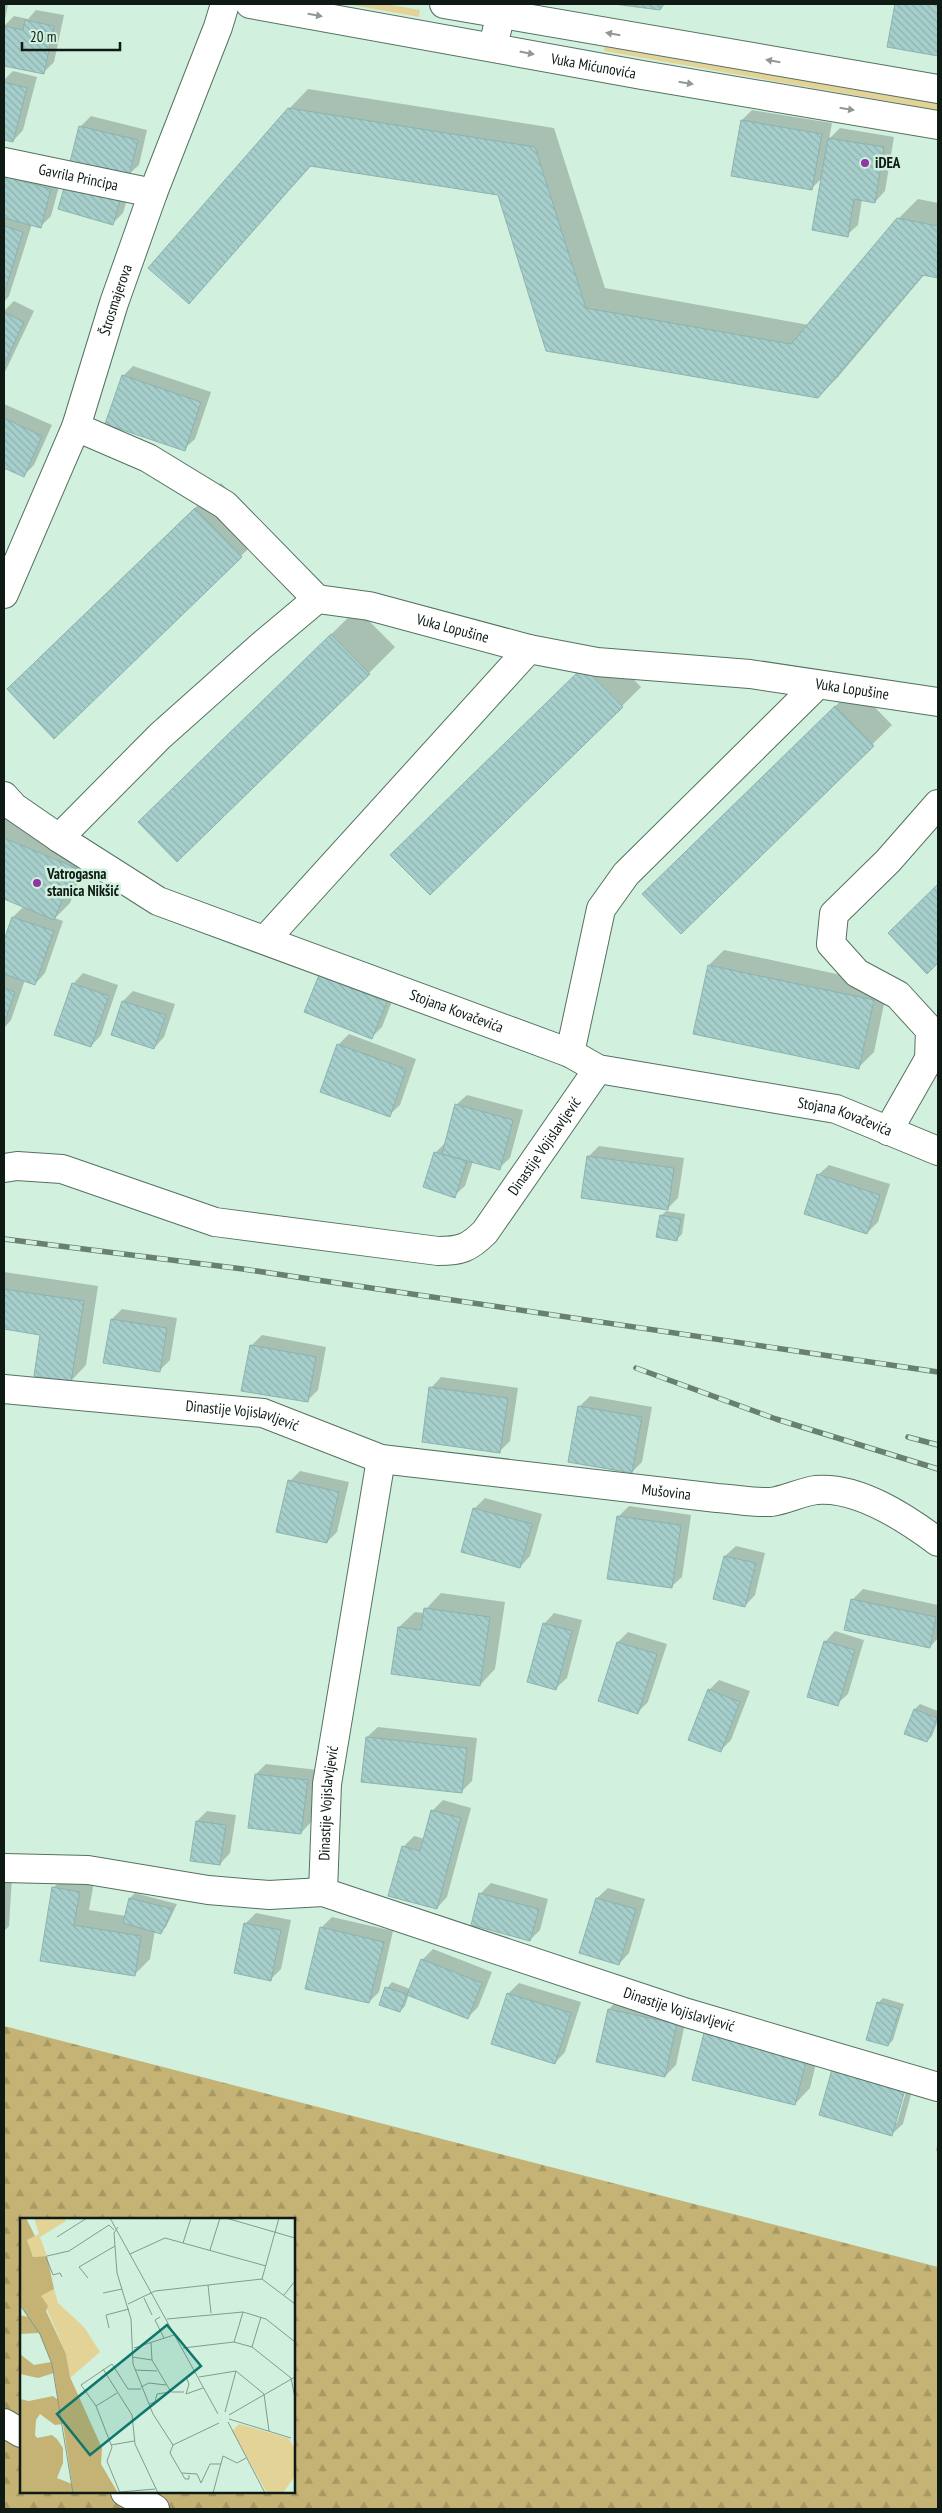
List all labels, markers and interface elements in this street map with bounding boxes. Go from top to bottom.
one-way arrow [307,12,323,20]
scale bar [22,20,120,52]
text: 20 m [30,27,56,46]
one-way arrow [604,29,620,37]
street label: Vuka Mićunovića [549,49,637,83]
one-way arrow [519,50,535,58]
one-way arrow [764,56,780,64]
one-way arrow [679,79,695,87]
one-way arrow [839,106,855,114]
place label: iDEA [875,153,901,172]
marker: iDEA [859,157,871,169]
street label: Gavrila Principa [37,159,120,195]
street label: Štrosmajerova [95,262,136,338]
street label: Vuka Lopušine [414,609,491,647]
street label: Vuka Lopušine [813,674,890,704]
place label: Vatrogasna stanica Nikšić [46,864,120,900]
marker: Vatrogasna stanica Nikšić [31,877,43,889]
street label: Stojana Kovačevića [407,985,506,1037]
street label: Dinastije Vojislavljević [503,1093,585,1199]
street label: Stojana Kovačevića [796,1093,895,1140]
street label: Dinastije Vojislavljević [185,1396,302,1435]
street label: Mušovina [641,1479,692,1504]
street label: Dinastije Vojislavljević [314,1744,342,1861]
street label: Dinastije Vojislavljević [621,1983,738,2036]
inset map [20,2218,295,2493]

